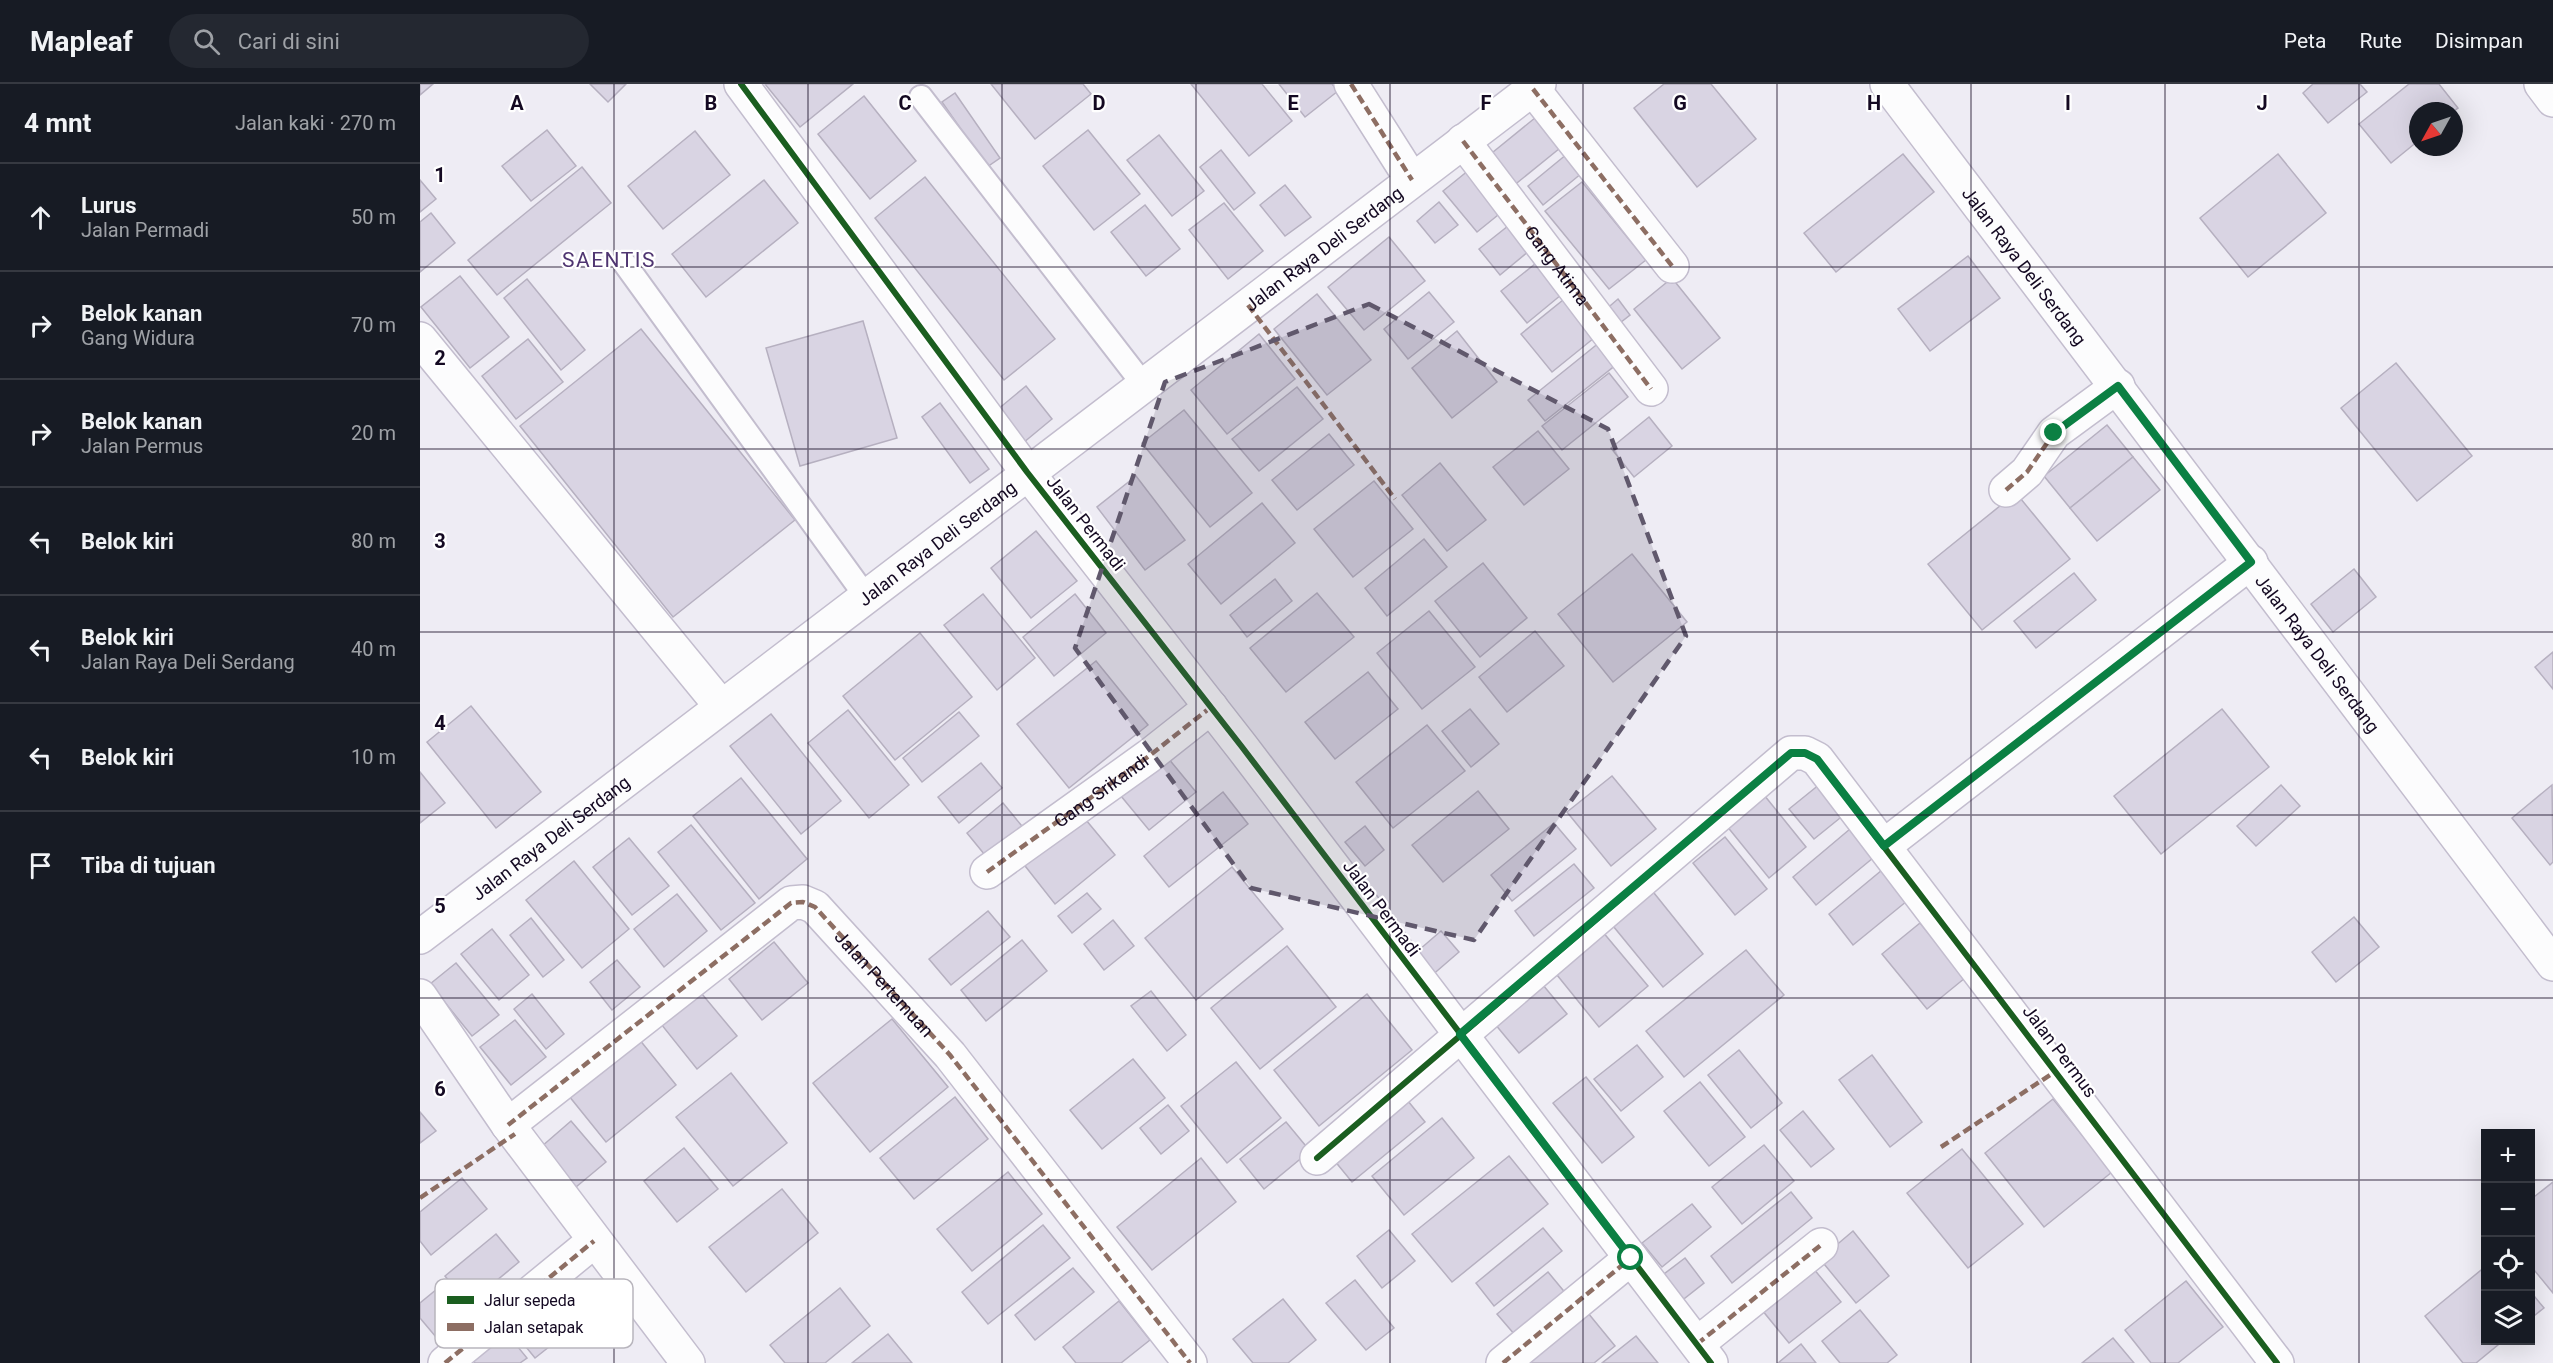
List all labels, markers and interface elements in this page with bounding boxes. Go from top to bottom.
search box [169,14,589,68]
text: Mapleaf [30,25,133,58]
icon: search [190,25,223,58]
text: Cari di sini [238,29,340,54]
text: Peta [2284,29,2326,53]
text: Rute [2359,29,2402,53]
text: Disimpan [2435,29,2523,53]
text: A [510,91,524,115]
text: B [705,91,717,115]
text: C [898,91,912,115]
text: D [1093,91,1106,115]
text: E [1287,91,1299,115]
text: F [1481,91,1492,115]
text: G [1673,91,1687,115]
text: H [1867,91,1881,115]
text: I [2065,91,2071,115]
text: J [2256,91,2268,115]
north arrow [2409,102,2463,156]
text: 4 mnt [24,108,91,138]
text: Jalan kaki · 270 m [235,111,396,135]
text: 1 [434,163,446,187]
street label: Jalan Raya Deli Serdang [1241,182,1406,315]
street label: Jalan Raya Deli Serdang [1958,183,2091,349]
text: Lurus [81,193,137,218]
icon: ahead [24,201,57,234]
text: 50 m [351,205,396,229]
text: Jalan Permadi [81,218,209,242]
street label: Gang Atima [1520,221,1594,309]
district label: SAENTIS [562,248,656,272]
text: Belok kanan [81,301,202,326]
icon: right [24,309,57,342]
text: 70 m [351,313,396,337]
text: Gang Widura [81,326,195,350]
text: 2 [434,346,446,370]
text: Belok kanan [81,409,202,434]
icon: right [24,417,57,450]
route end [2040,419,2066,445]
text: 20 m [351,421,396,445]
text: Jalan Permus [81,434,203,458]
street label: Jalan Permadi [1042,471,1130,575]
street label: Jalan Raya Deli Serdang [854,476,1020,610]
icon: left [24,525,57,558]
text: Belok kiri [81,529,174,554]
text: 80 m [351,529,396,553]
text: 3 [434,529,446,553]
street label: Jalan Raya Deli Serdang [2251,570,2384,736]
text: Belok kiri [81,625,174,650]
icon: left [24,633,57,666]
text: 40 m [351,637,396,661]
text: Jalan Raya Deli Serdang [81,650,295,674]
text: 4 [434,711,446,735]
icon: left [24,741,57,774]
text: Belok kiri [81,745,174,770]
text: 10 m [351,745,396,769]
street label: Gang Srikandi [1050,750,1152,831]
street label: Jalan Raya Deli Serdang [467,771,633,904]
icon: arrive [24,849,57,882]
text: Tiba di tujuan [81,853,216,878]
street label: Jalan Permadi [1339,856,1425,960]
text: 5 [434,894,446,918]
street label: Jalan Pertemuan [831,926,938,1041]
street label: Jalan Permus [2018,1001,2102,1101]
text: 6 [434,1077,446,1101]
map controls [2481,1129,2535,1345]
button: + [2481,1129,2535,1183]
button: − [2481,1183,2535,1237]
button: locate [2481,1237,2535,1291]
route start [1617,1244,1643,1270]
legend [435,1279,633,1348]
text: Jalur sepeda [484,1291,576,1310]
button: layers [2481,1291,2535,1345]
text: Jalan setapak [484,1318,584,1337]

